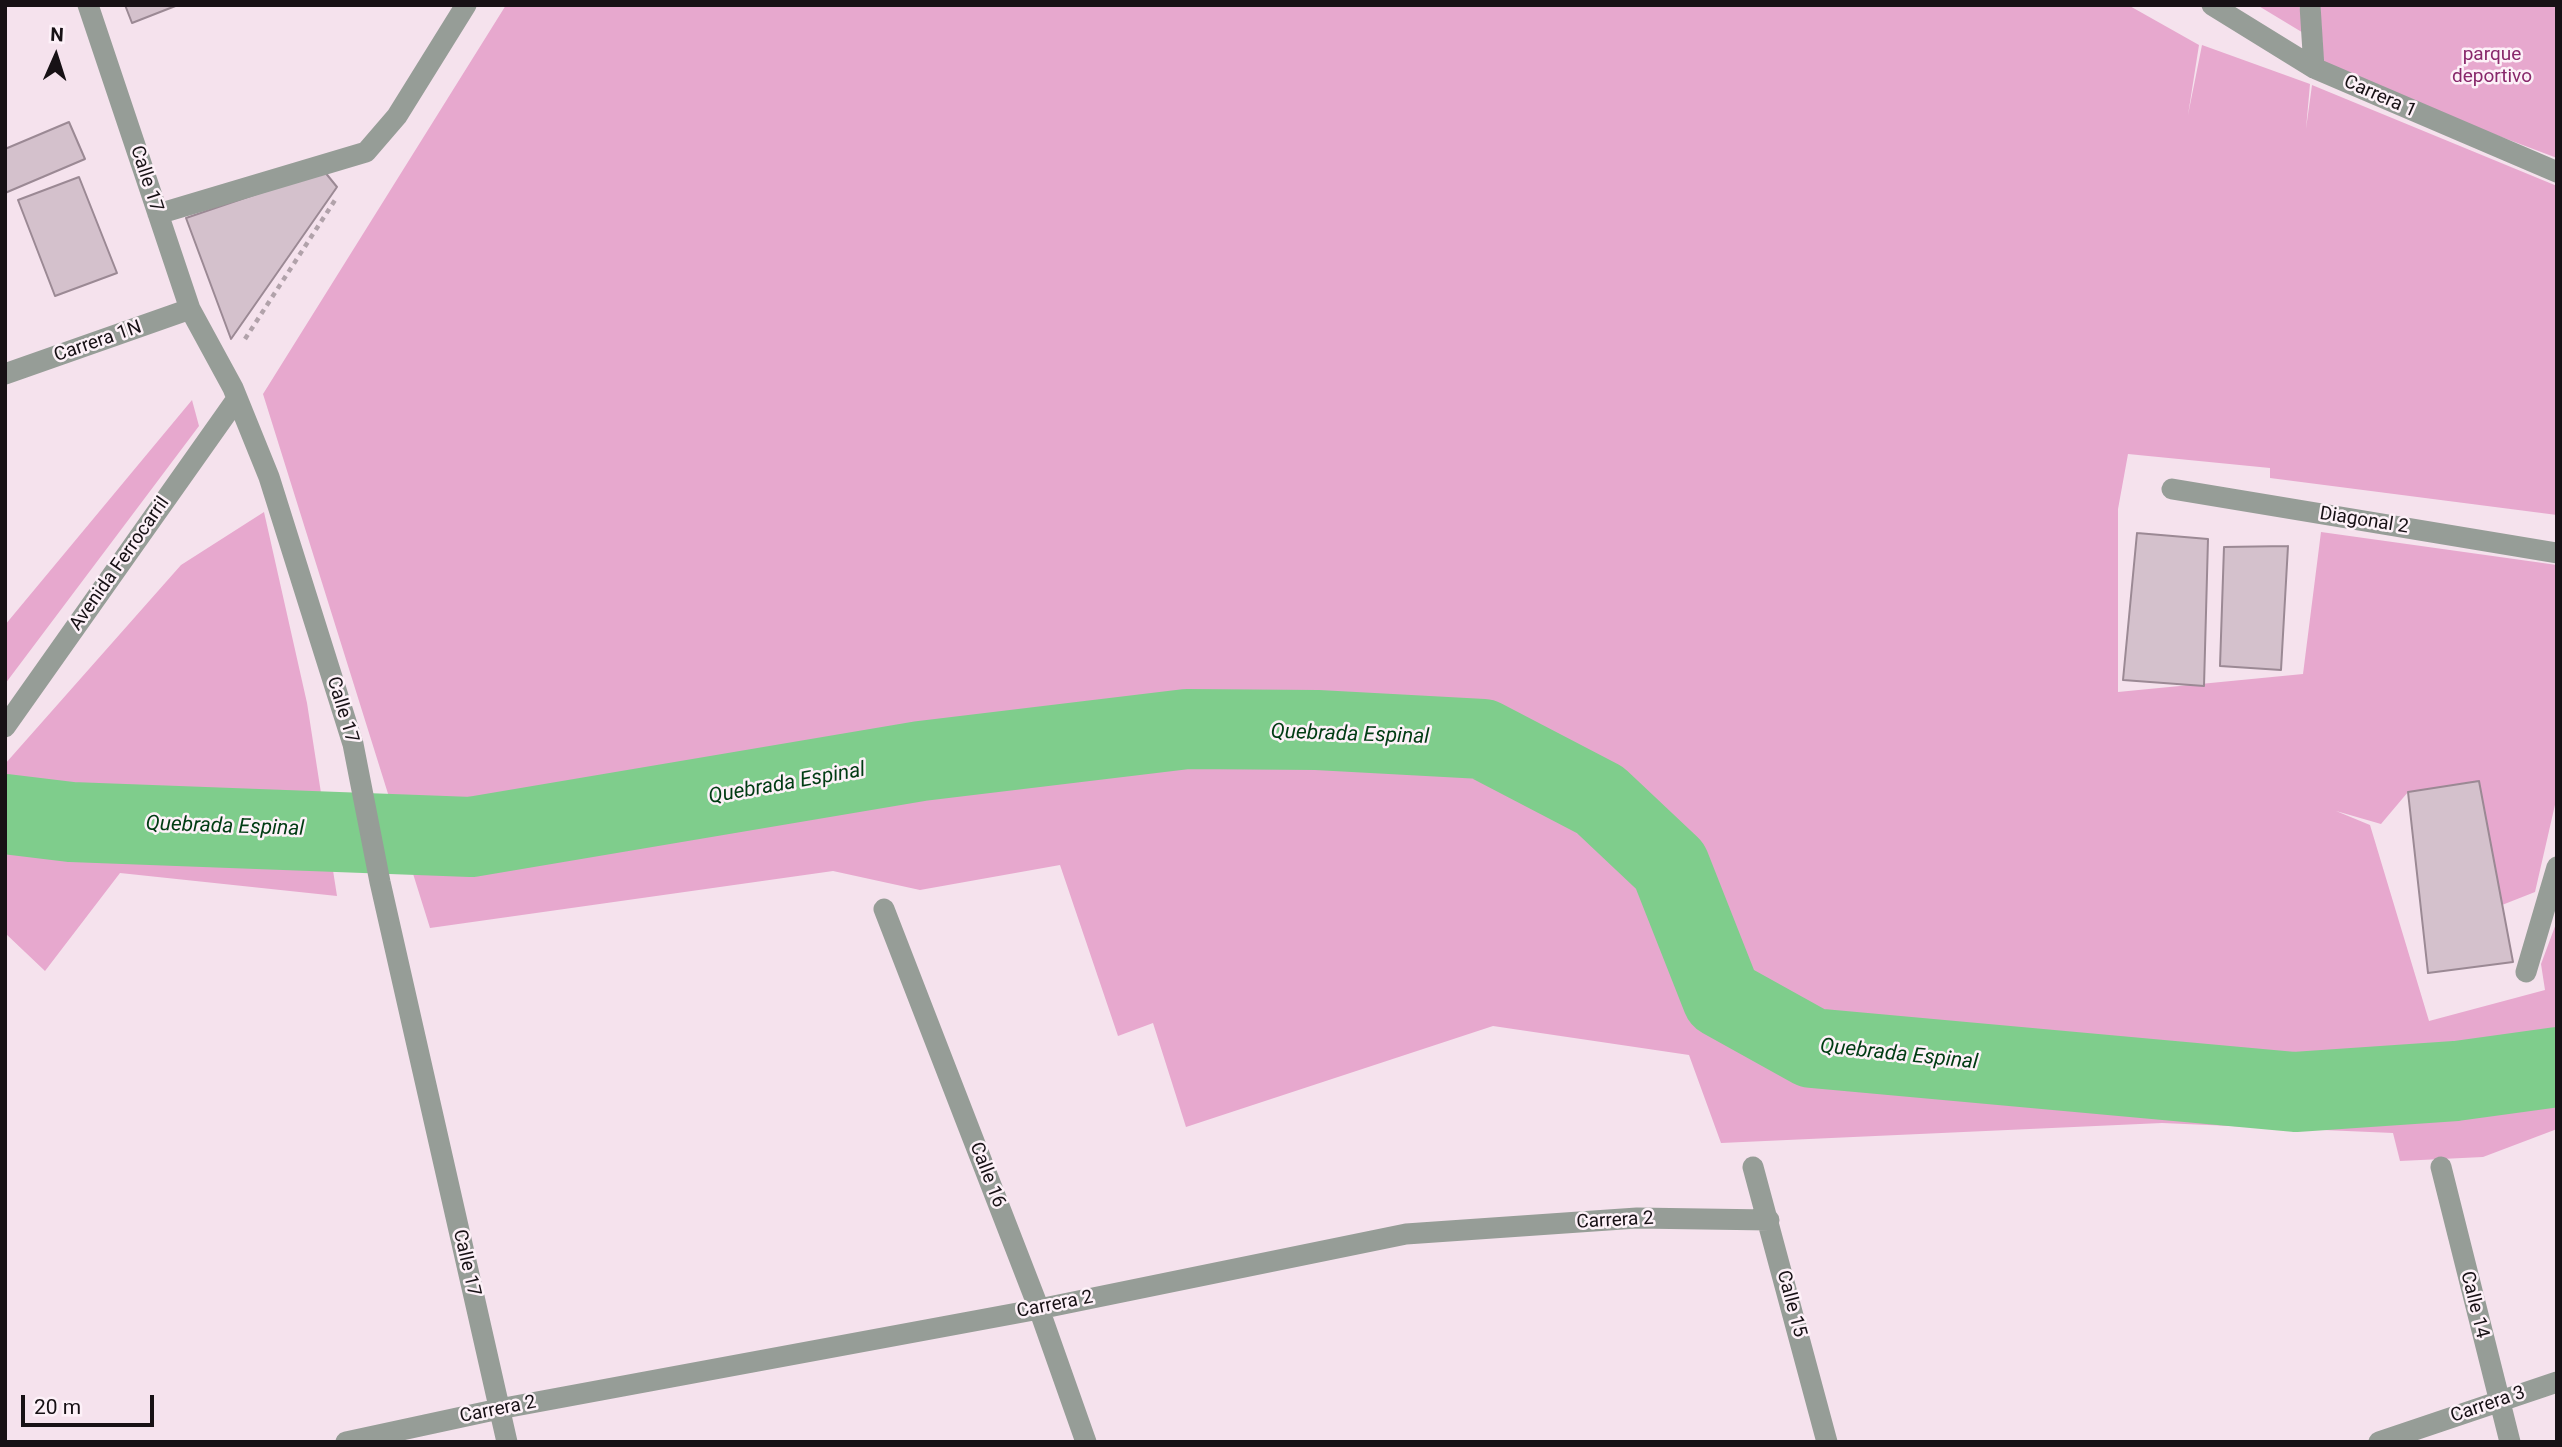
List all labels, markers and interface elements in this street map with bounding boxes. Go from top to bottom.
north arrow [21,21,91,91]
text: N [50,23,64,46]
park label: parque deportivo [2452,44,2532,88]
street label: Carrera 1 [2340,71,2420,123]
street label: Calle 17 [125,143,167,215]
street label: Carrera 1N [51,316,145,368]
street label: Avenida Ferrocarril [65,493,175,635]
street label: Diagonal 2 [2318,503,2410,539]
street label: Calle 17 [321,674,363,746]
water label: Quebrada Espinal [1270,720,1430,750]
water label: Quebrada Espinal [707,758,867,810]
water label: Quebrada Espinal [145,812,305,842]
water label: Quebrada Espinal [1819,1034,1979,1076]
street label: Calle 16 [964,1139,1010,1211]
street label: Carrera 2 [1576,1208,1654,1234]
street label: Calle 17 [447,1227,485,1299]
street label: Calle 15 [1771,1268,1811,1340]
street label: Calle 14 [2455,1269,2493,1341]
street label: Carrera 2 [1015,1286,1095,1324]
scale bar [24,1380,158,1424]
street label: Carrera 3 [2448,1382,2528,1428]
street label: Carrera 2 [458,1391,538,1429]
text: 20 m [34,1395,81,1419]

